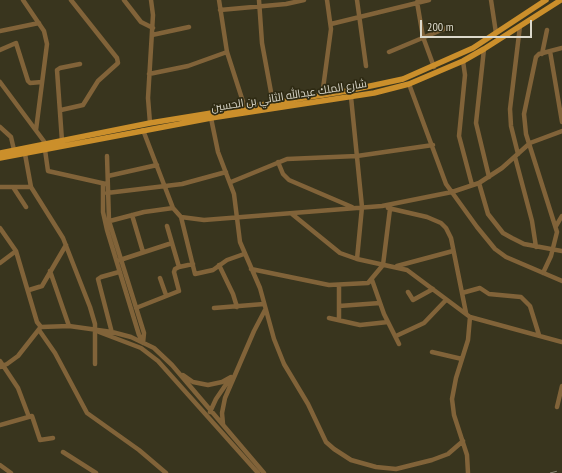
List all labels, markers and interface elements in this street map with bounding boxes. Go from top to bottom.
scale bar [422,12,534,38]
text: 200 m [427,19,454,34]
street label: شارع الملك عبدالله الثاني بن الحسين [210,77,368,115]

